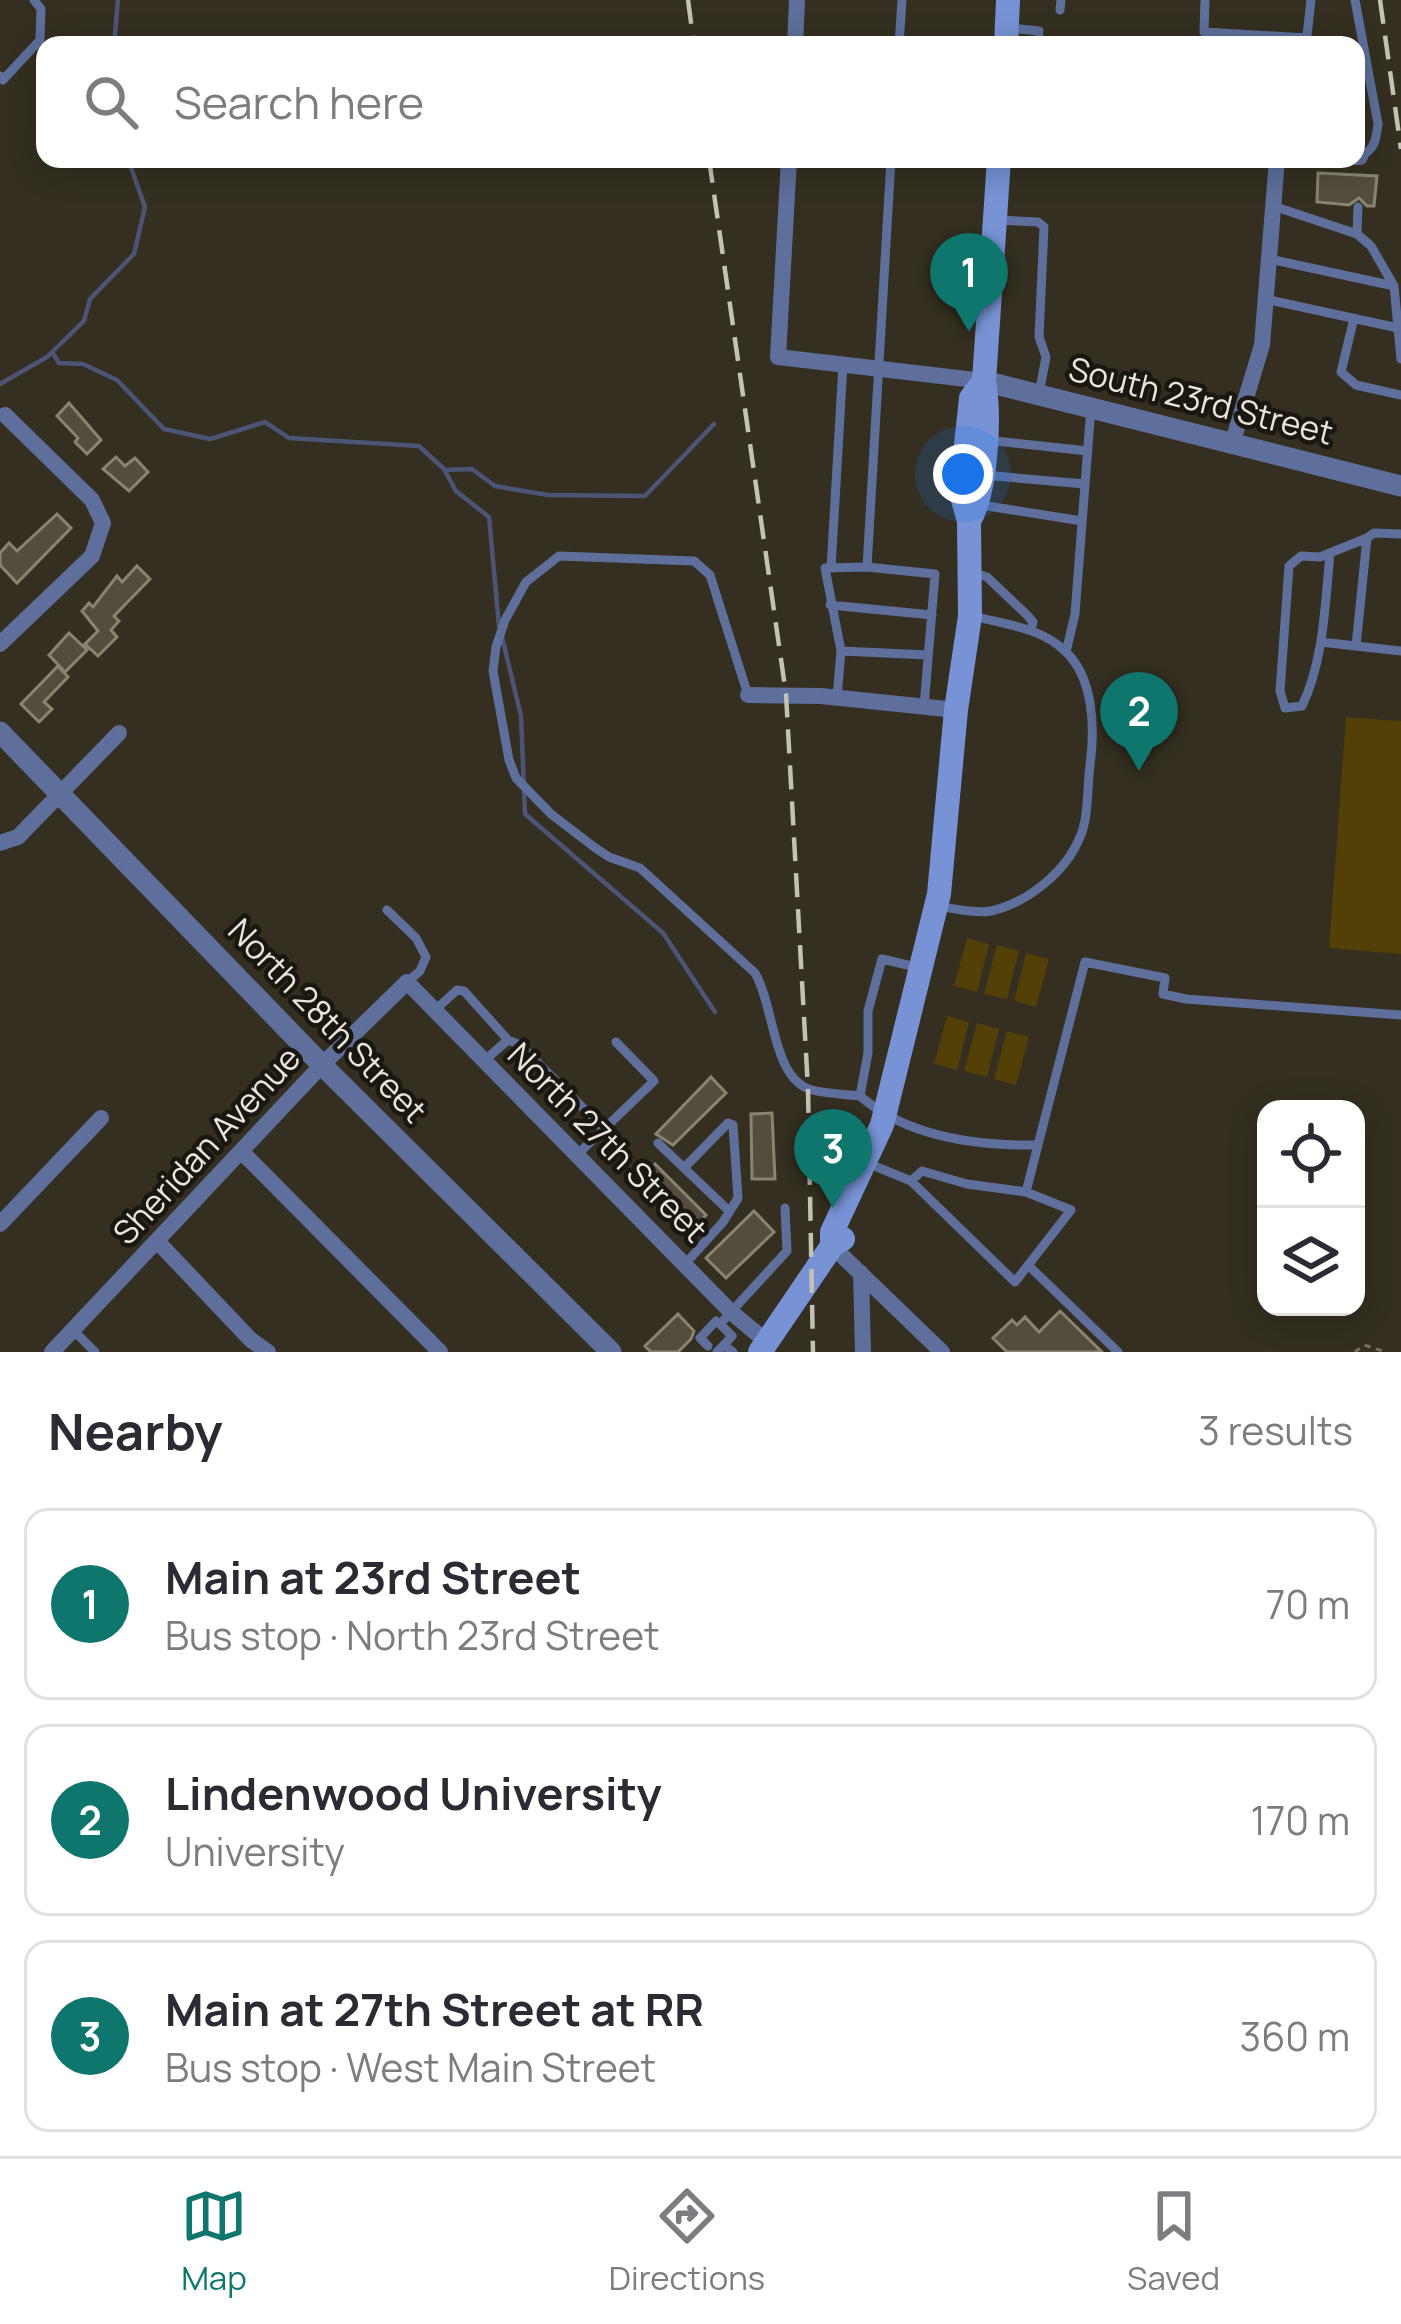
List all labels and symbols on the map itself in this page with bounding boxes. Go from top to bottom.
pin: 1 [930,233,1008,332]
street label: South 23rd Street [1064,345,1338,455]
your location [933,444,993,504]
pin: 2 [1100,672,1178,771]
street label: North 28th Street [219,908,437,1132]
street label: North 27th Street [498,1032,718,1252]
street label: Sheridan Avenue [102,1036,310,1254]
pin: 3 [794,1109,872,1208]

